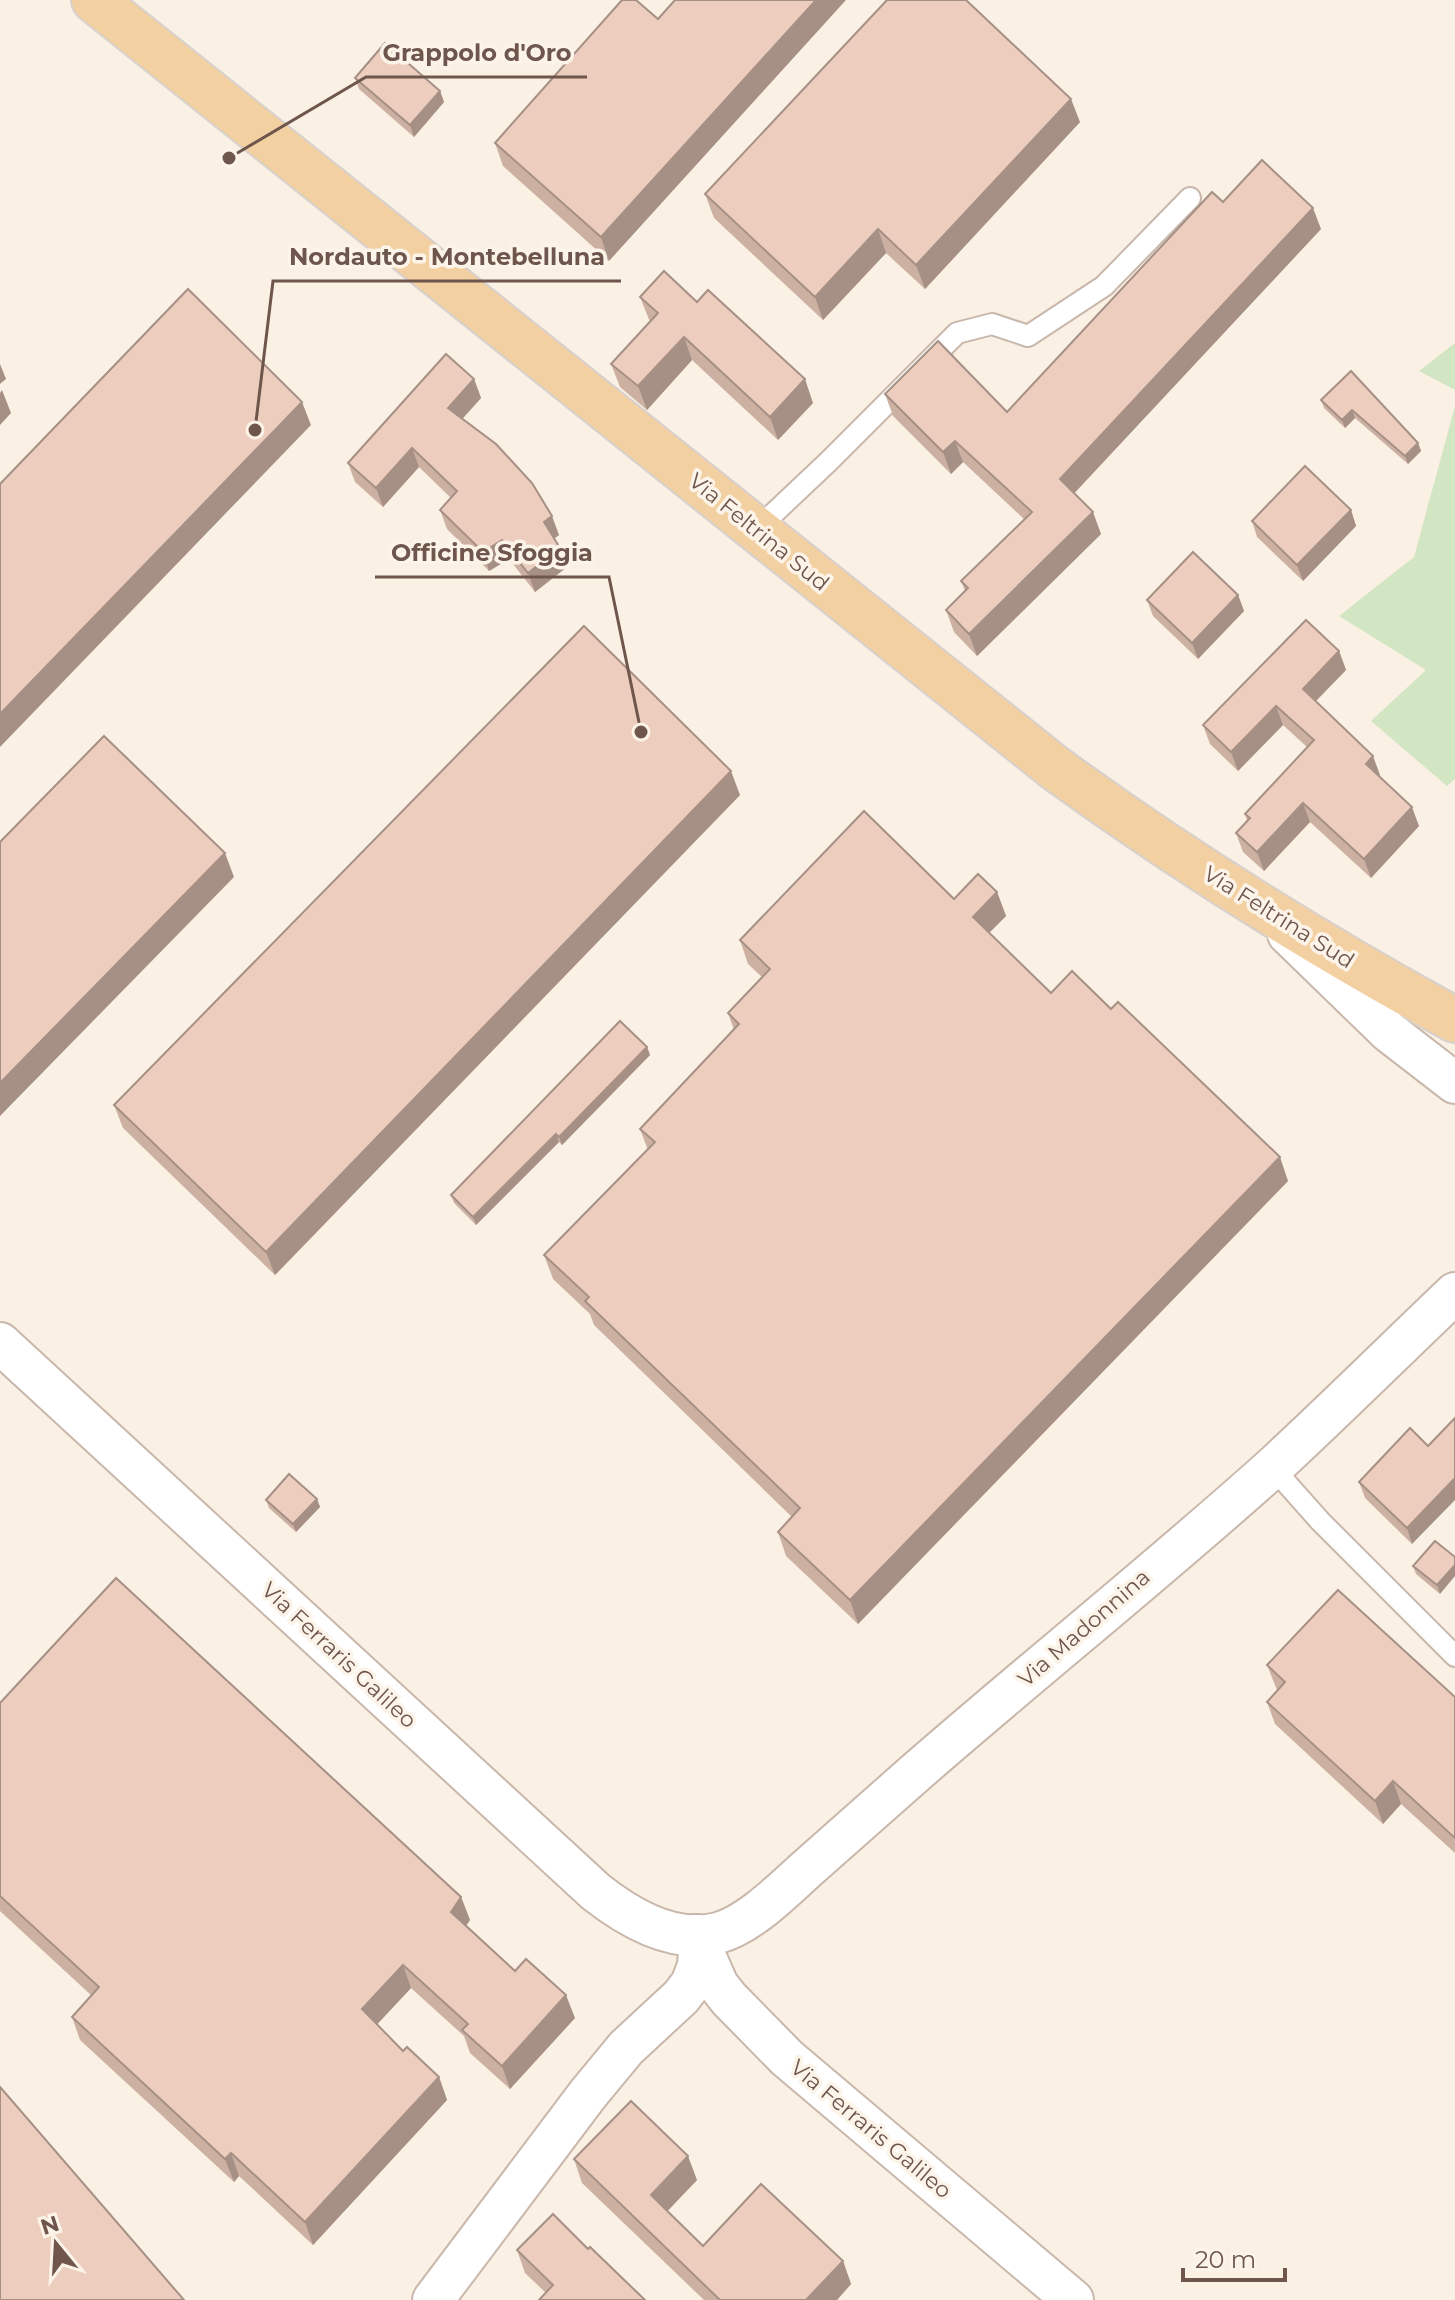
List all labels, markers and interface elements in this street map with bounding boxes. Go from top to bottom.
callout: Grappolo d'Oro [366,29,587,77]
text: Grappolo d'Oro [382,38,572,67]
callout: Nordauto - Montebelluna [273,233,621,281]
text: Nordauto - Montebelluna [289,242,605,271]
street label: Via Feltrina Sud [683,467,835,597]
callout: Officine Sfoggia [375,529,609,577]
text: Officine Sfoggia [391,538,593,567]
street label: Via Feltrina Sud [1199,860,1359,974]
street label: Via Madonnina [1013,1563,1155,1693]
street label: Via Ferraris Galileo [256,1576,422,1734]
street label: Via Ferraris Galileo [785,2054,957,2204]
north arrow [16,2204,96,2284]
text: N [37,2210,63,2241]
scale bar [1183,2232,1285,2282]
text: 20 m [1195,2245,1256,2274]

